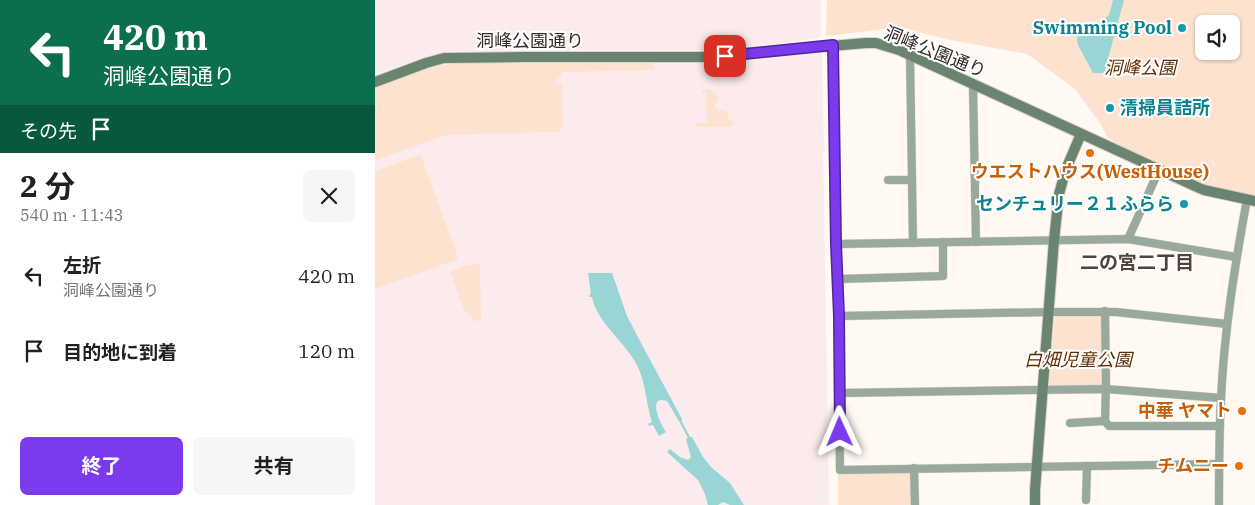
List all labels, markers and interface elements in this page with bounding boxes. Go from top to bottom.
text: 420 m [103,14,208,60]
map controls [1195,15,1240,60]
button: sound [1195,15,1240,60]
place label: Swimming Pool [1033,16,1172,39]
icon: left [20,20,85,85]
street label: 洞峰公園通り [881,21,990,82]
marker: Swimming Pool [1176,22,1188,34]
street label: 洞峰公園通り [476,29,584,52]
pin [704,35,746,77]
icon: arrive [711,42,739,70]
park label: 洞峰公園 [1104,56,1179,79]
text: 洞峰公園通り [103,61,235,90]
place label: 清掃員詰所 [1120,96,1210,119]
marker: 清掃員詰所 [1104,102,1116,114]
icon: arrive [87,115,115,143]
text: その先 [20,119,77,143]
marker: ウエストハウス(WestHouse) [1084,147,1096,159]
place label: ウエストハウス(WestHouse) [971,160,1209,183]
text: 2 分 [20,166,75,205]
button: close [303,170,355,222]
place label: センチュリー２１ふらら [976,192,1174,215]
marker: センチュリー２１ふらら [1178,198,1190,210]
text: 540 m · 11:43 [20,205,123,225]
district label: 二の宮二丁目 [1080,250,1194,274]
text: 左折 [63,253,101,277]
icon: left [20,262,48,290]
text: 420 m [298,264,355,288]
text: 洞峰公園通り [63,280,159,300]
icon: arrive [20,337,48,365]
text: 120 m [298,339,355,363]
text: 目的地に到着 [63,340,177,364]
park label: 白畑児童公園 [1024,348,1135,371]
place label: 中華 ヤマト [1138,399,1232,422]
position arrow [813,405,865,457]
marker: 中華 ヤマト [1236,405,1248,417]
button: 終了 [20,437,183,495]
button: 共有 [193,437,355,495]
place label: チムニー [1157,454,1229,477]
marker: チムニー [1233,460,1245,472]

